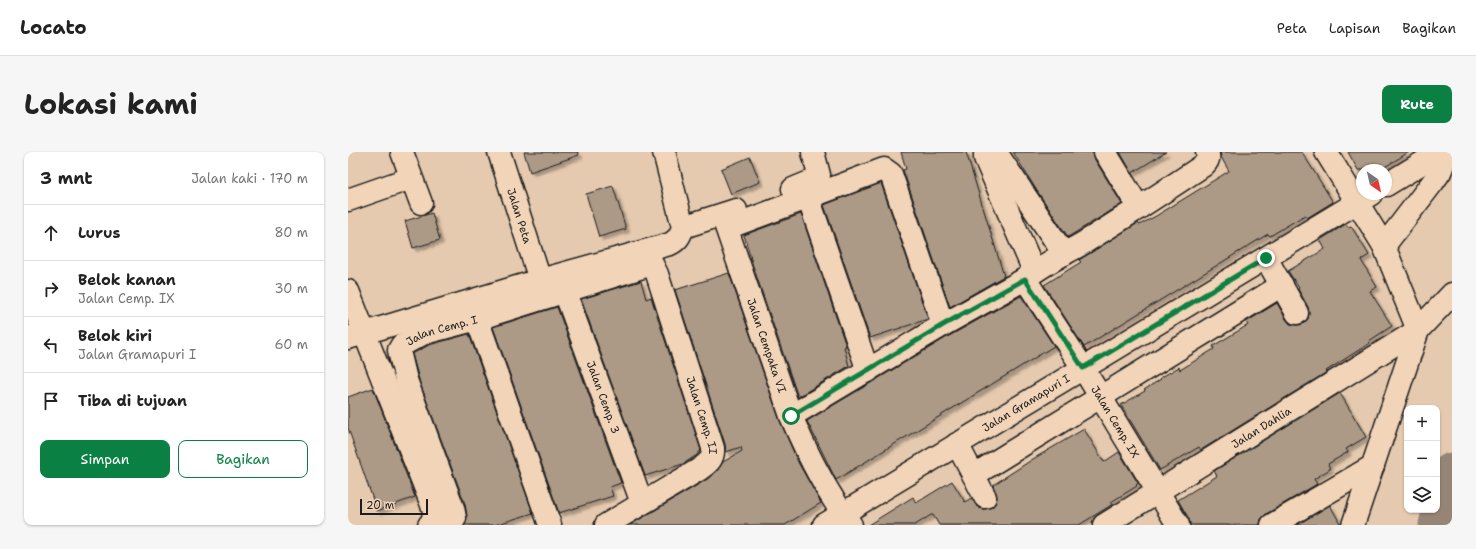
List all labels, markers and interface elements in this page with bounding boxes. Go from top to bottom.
text: Locato [20,15,87,40]
text: Peta [1277,19,1307,37]
text: Lapisan [1329,19,1380,37]
text: Bagikan [1402,19,1456,37]
text: Lokasi kami [24,85,198,123]
button: Rute [1382,85,1452,123]
north arrow [1356,164,1392,200]
text: 3 mnt [40,167,93,189]
text: Jalan kaki · 170 m [191,170,308,187]
street label: Jalan Peta [503,186,535,246]
icon: ahead [40,222,62,244]
text: Lurus [78,223,120,243]
text: 80 m [274,224,308,241]
route end [1257,249,1275,267]
text: Belok kanan [78,270,176,290]
icon: right [40,278,62,300]
text: 30 m [274,280,308,297]
text: Jalan Cemp. IX [78,290,175,307]
street label: Jalan Cempaka VI [743,296,790,395]
street label: Jalan Cemp. I [403,312,479,349]
text: Belok kiri [78,326,152,346]
icon: left [40,334,62,356]
text: 60 m [275,336,308,353]
text: Jalan Gramapuri I [78,346,196,363]
street label: Jalan Cemp. 3 [583,359,623,436]
street label: Jalan Gramapuri I [979,371,1073,436]
street label: Jalan Cemp. II [682,375,720,454]
street label: Jalan Cemp. IX [1087,383,1143,461]
icon: arrive [40,390,62,412]
text: Tiba di tujuan [78,391,187,411]
street label: Jalan Dahlia [1229,404,1294,452]
map controls [1404,405,1440,513]
button: + [1404,405,1440,441]
route start [782,407,800,425]
button: Simpan [40,440,170,478]
button: Bagikan [178,440,308,478]
button: − [1404,441,1440,477]
button: layers [1404,477,1440,513]
scale bar [360,497,428,516]
text: 20 m [366,498,394,513]

